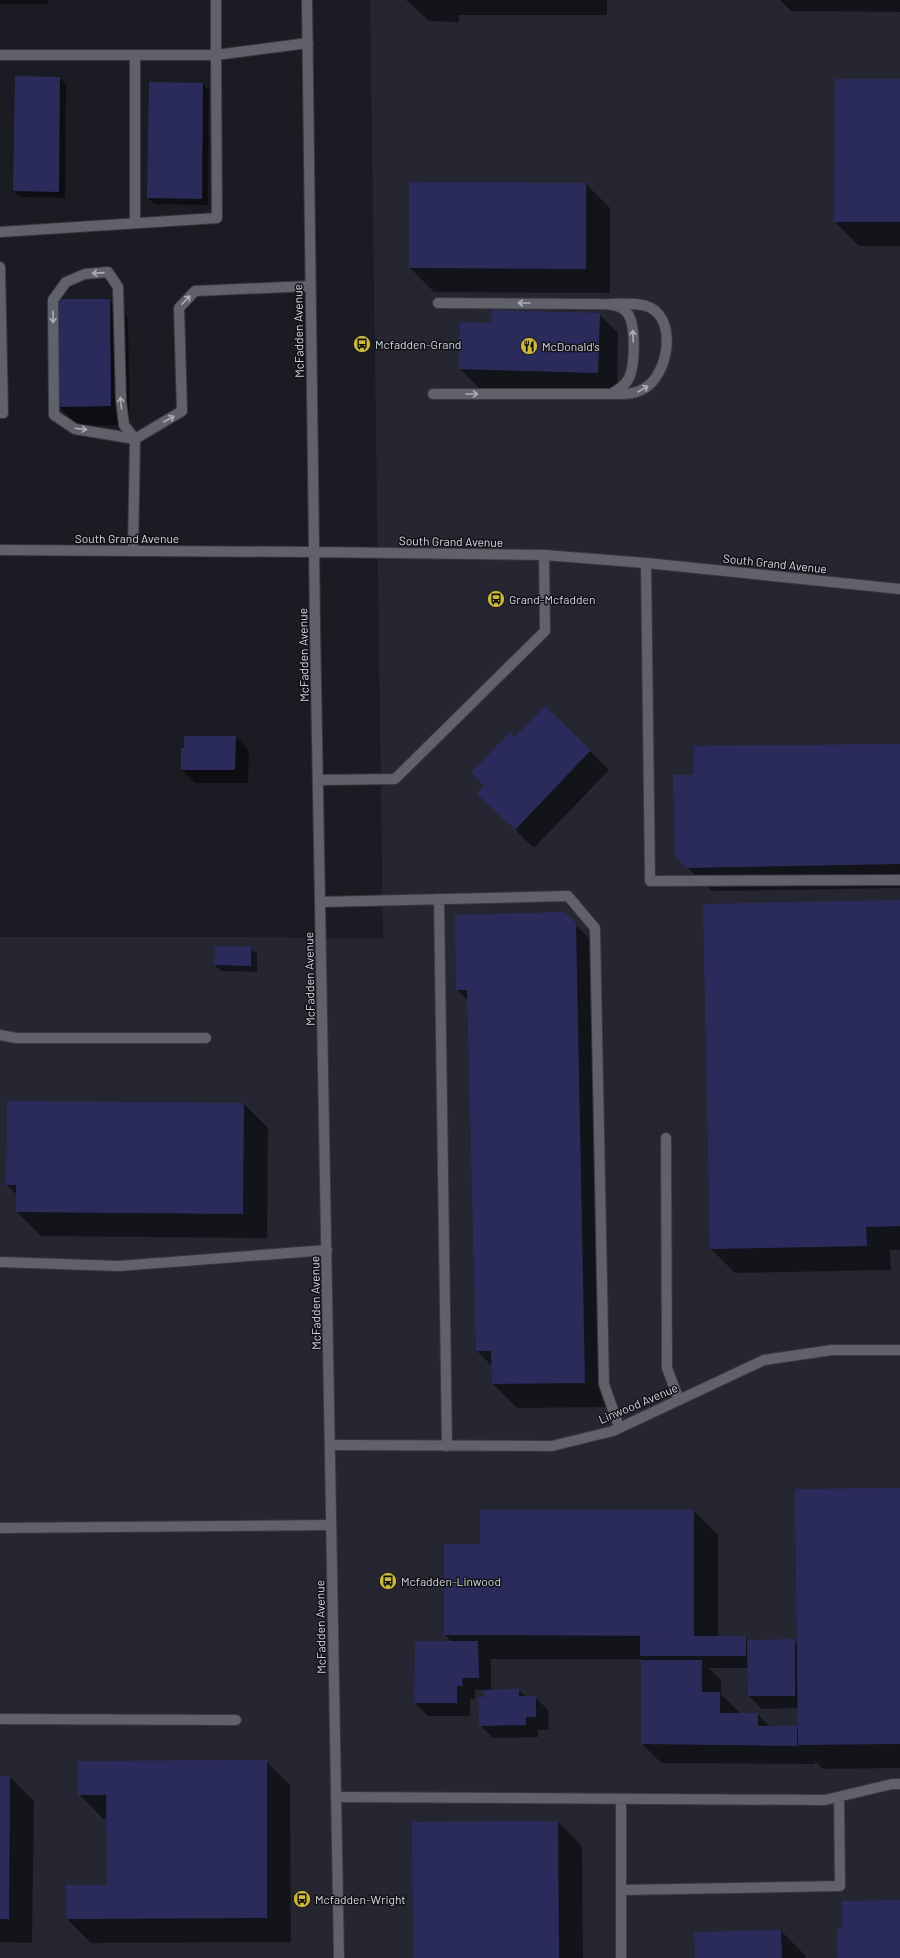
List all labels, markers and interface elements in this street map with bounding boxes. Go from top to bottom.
one-way arrow [92,270,105,277]
street label: McFadden Avenue [290,284,306,378]
one-way arrow [181,295,191,305]
one-way arrow [518,299,531,307]
one-way arrow [49,310,57,323]
one-way arrow [629,330,637,343]
bus stop icon: Mcfadden-Grand [352,334,372,354]
restaurant icon: McDonald's [519,336,539,356]
place label: Mcfadden-Grand [375,337,461,351]
place label: McDonald's [542,339,600,353]
one-way arrow [637,384,649,392]
one-way arrow [465,390,478,398]
one-way arrow [118,397,125,410]
one-way arrow [162,415,174,423]
one-way arrow [74,425,87,433]
street label: South Grand Avenue [75,531,179,545]
street label: South Grand Avenue [399,533,503,549]
street label: South Grand Avenue [722,551,828,575]
bus stop icon: Grand-Mcfadden [486,589,506,609]
place label: Grand-Mcfadden [509,592,595,606]
street label: McFadden Avenue [295,608,311,702]
street label: McFadden Avenue [301,932,317,1026]
street label: McFadden Avenue [307,1256,323,1350]
street label: Linwood Avenue [596,1380,680,1426]
bus stop icon: Mcfadden-Linwood [378,1571,398,1591]
place label: Mcfadden-Linwood [401,1574,501,1588]
street label: McFadden Avenue [312,1580,328,1674]
bus stop icon: Mcfadden-Wright [292,1889,312,1909]
place label: Mcfadden-Wright [315,1892,406,1906]

